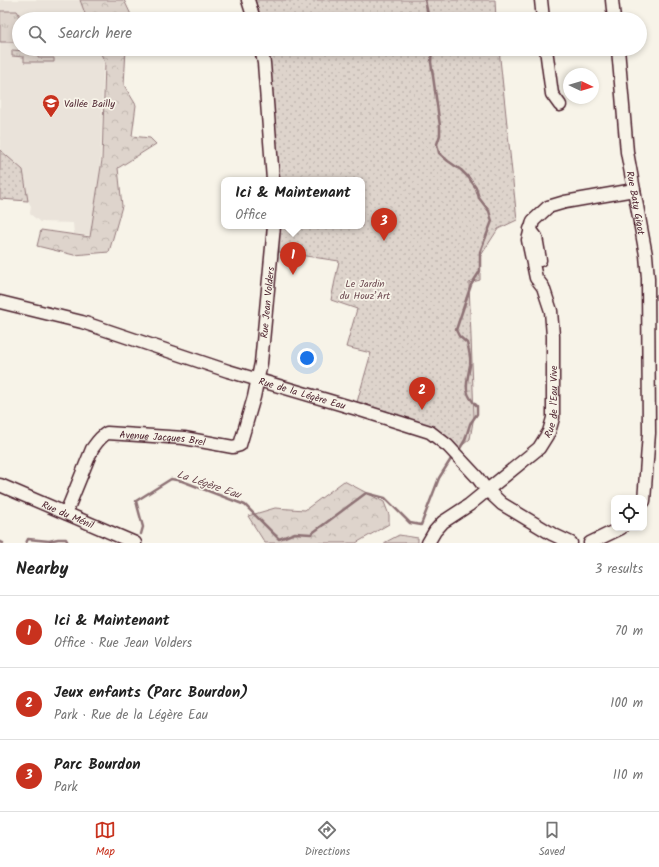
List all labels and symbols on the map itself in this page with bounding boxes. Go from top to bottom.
north arrow [563,68,599,104]
school or university icon: Vallée Bailly [41,93,61,118]
place label: Vallée Bailly [64,96,115,112]
street label: Rue Baty Gigot [622,170,649,236]
pin: 3 [371,208,397,241]
pin: 1 [280,242,306,275]
street label: Rue Jean Volders [256,265,279,339]
park label: Le Jardin du Houz’Art [340,276,390,304]
your location [297,348,317,368]
street label: Rue de l'Eau Vive [540,365,562,441]
street label: Rue de la Légère Eau [257,373,348,414]
pin: 2 [409,377,435,410]
street label: Avenue Jacques Brel [119,427,207,451]
water label: La Légère Eau [174,466,245,505]
street label: Rue du Ménil [39,497,97,534]

